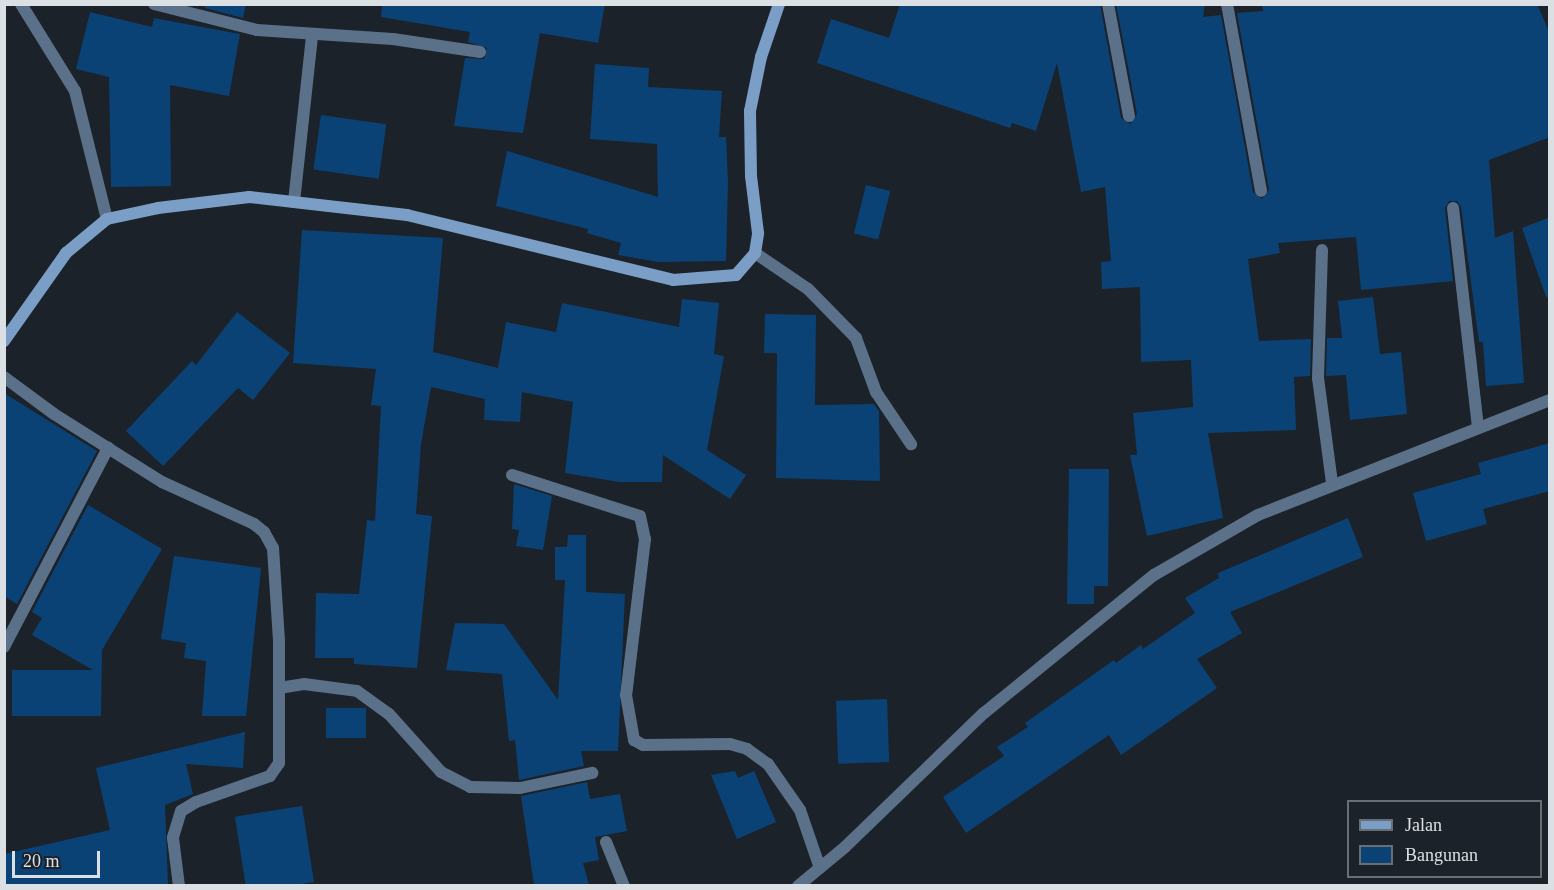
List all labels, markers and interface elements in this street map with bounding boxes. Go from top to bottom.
legend [1347,800,1542,878]
text: Jalan [1405,815,1442,835]
scale bar [15,839,104,877]
text: Bangunan [1405,845,1478,865]
text: 20 m [23,851,60,871]

